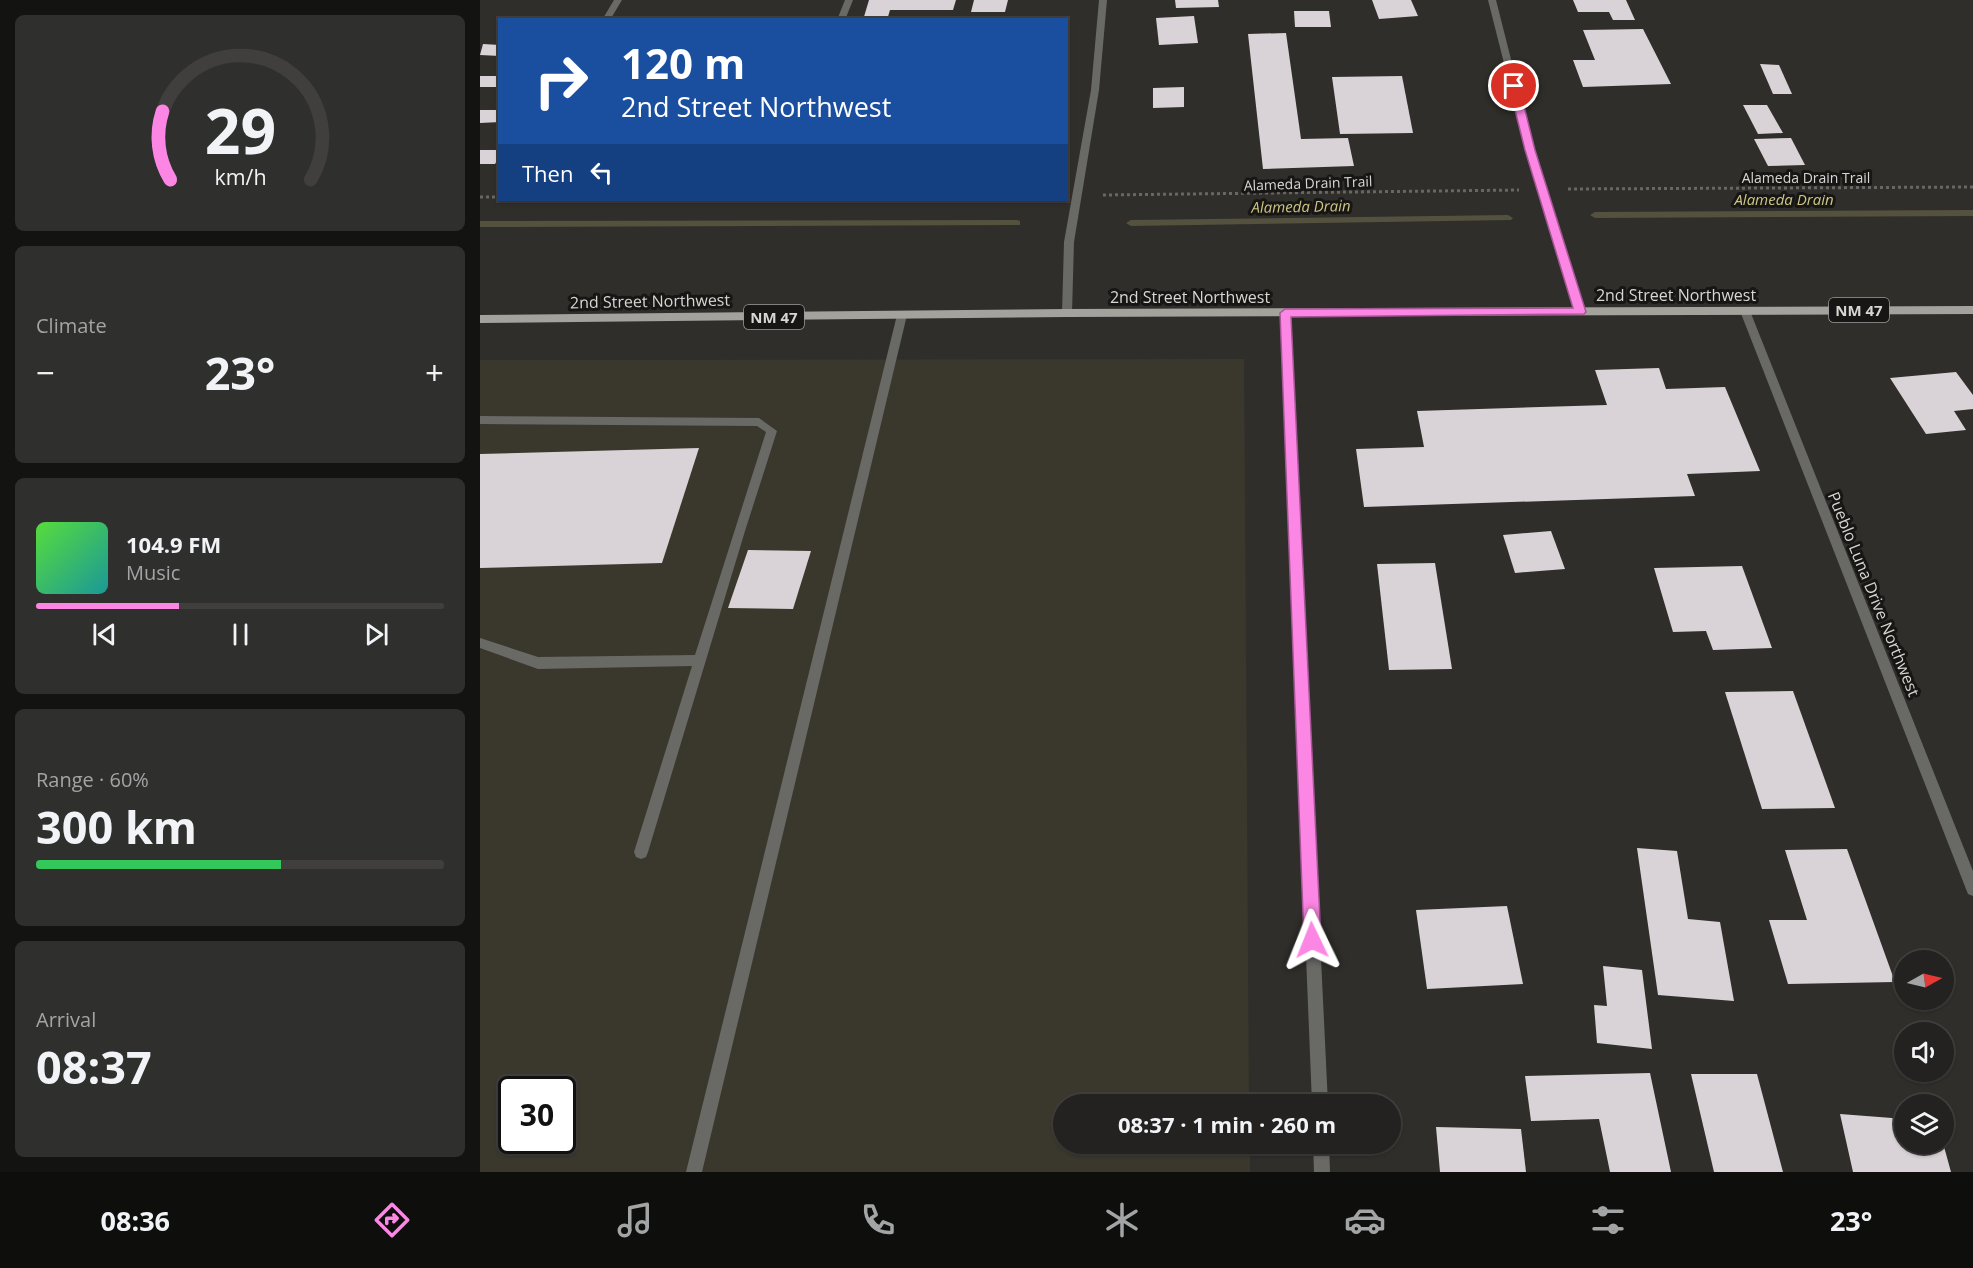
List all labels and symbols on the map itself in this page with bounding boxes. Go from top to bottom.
pin [1488,60,1539,111]
street label: Alameda Drain Trail [1742,168,1870,187]
street label: Alameda Drain Trail [1243,171,1373,195]
water label: Alameda Drain [1733,189,1834,209]
water label: Alameda Drain [1250,195,1351,217]
street label: 2nd Street Northwest [1596,284,1756,306]
street label: 2nd Street Northwest [1110,286,1270,308]
street label: 2nd Street Northwest [570,289,731,313]
road number: NM 47 [1829,298,1889,322]
road number: NM 47 [744,305,804,329]
street label: Pueblo Luna Drive Northwest [1823,488,1925,700]
position arrow [1280,908,1344,972]
north arrow [1894,950,1954,1010]
speed limit sign: 30 [498,1076,576,1154]

